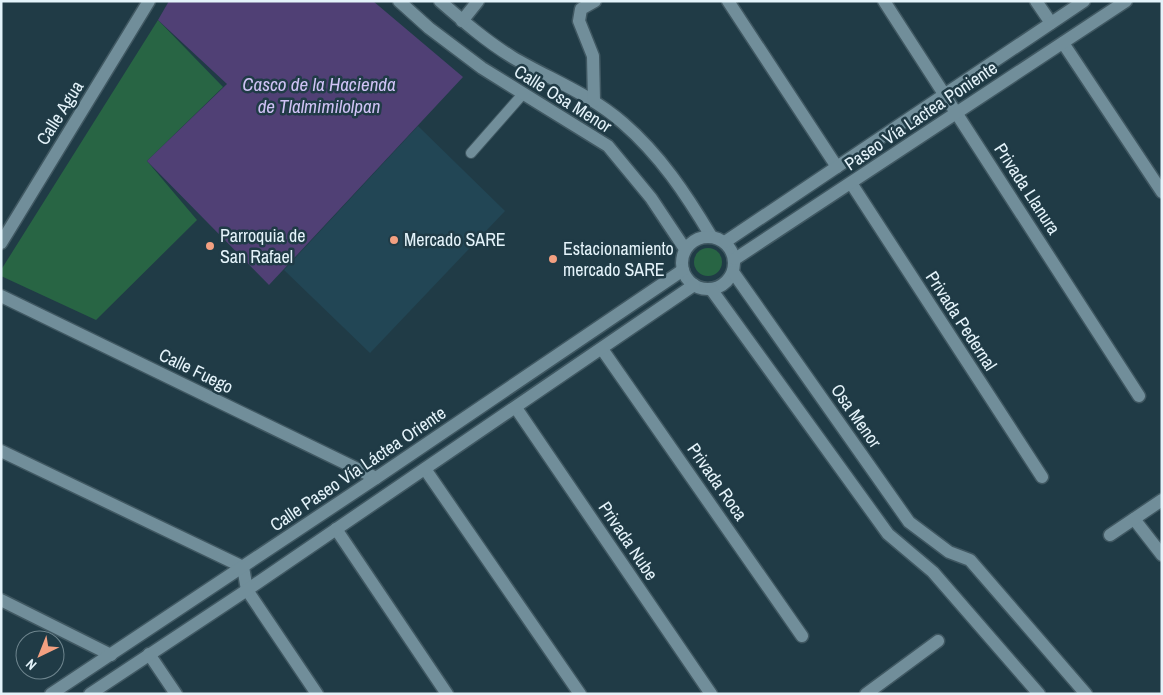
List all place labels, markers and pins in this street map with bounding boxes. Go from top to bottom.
place label: Parroquia de San Rafael [220,223,305,269]
place label: Mercado SARE [404,227,506,252]
marker: Mercado SARE [388,234,400,246]
place label: Estacionamiento mercado SARE [563,236,674,282]
marker: Parroquia de San Rafael [204,240,216,252]
marker: Estacionamiento mercado SARE [547,253,559,265]

